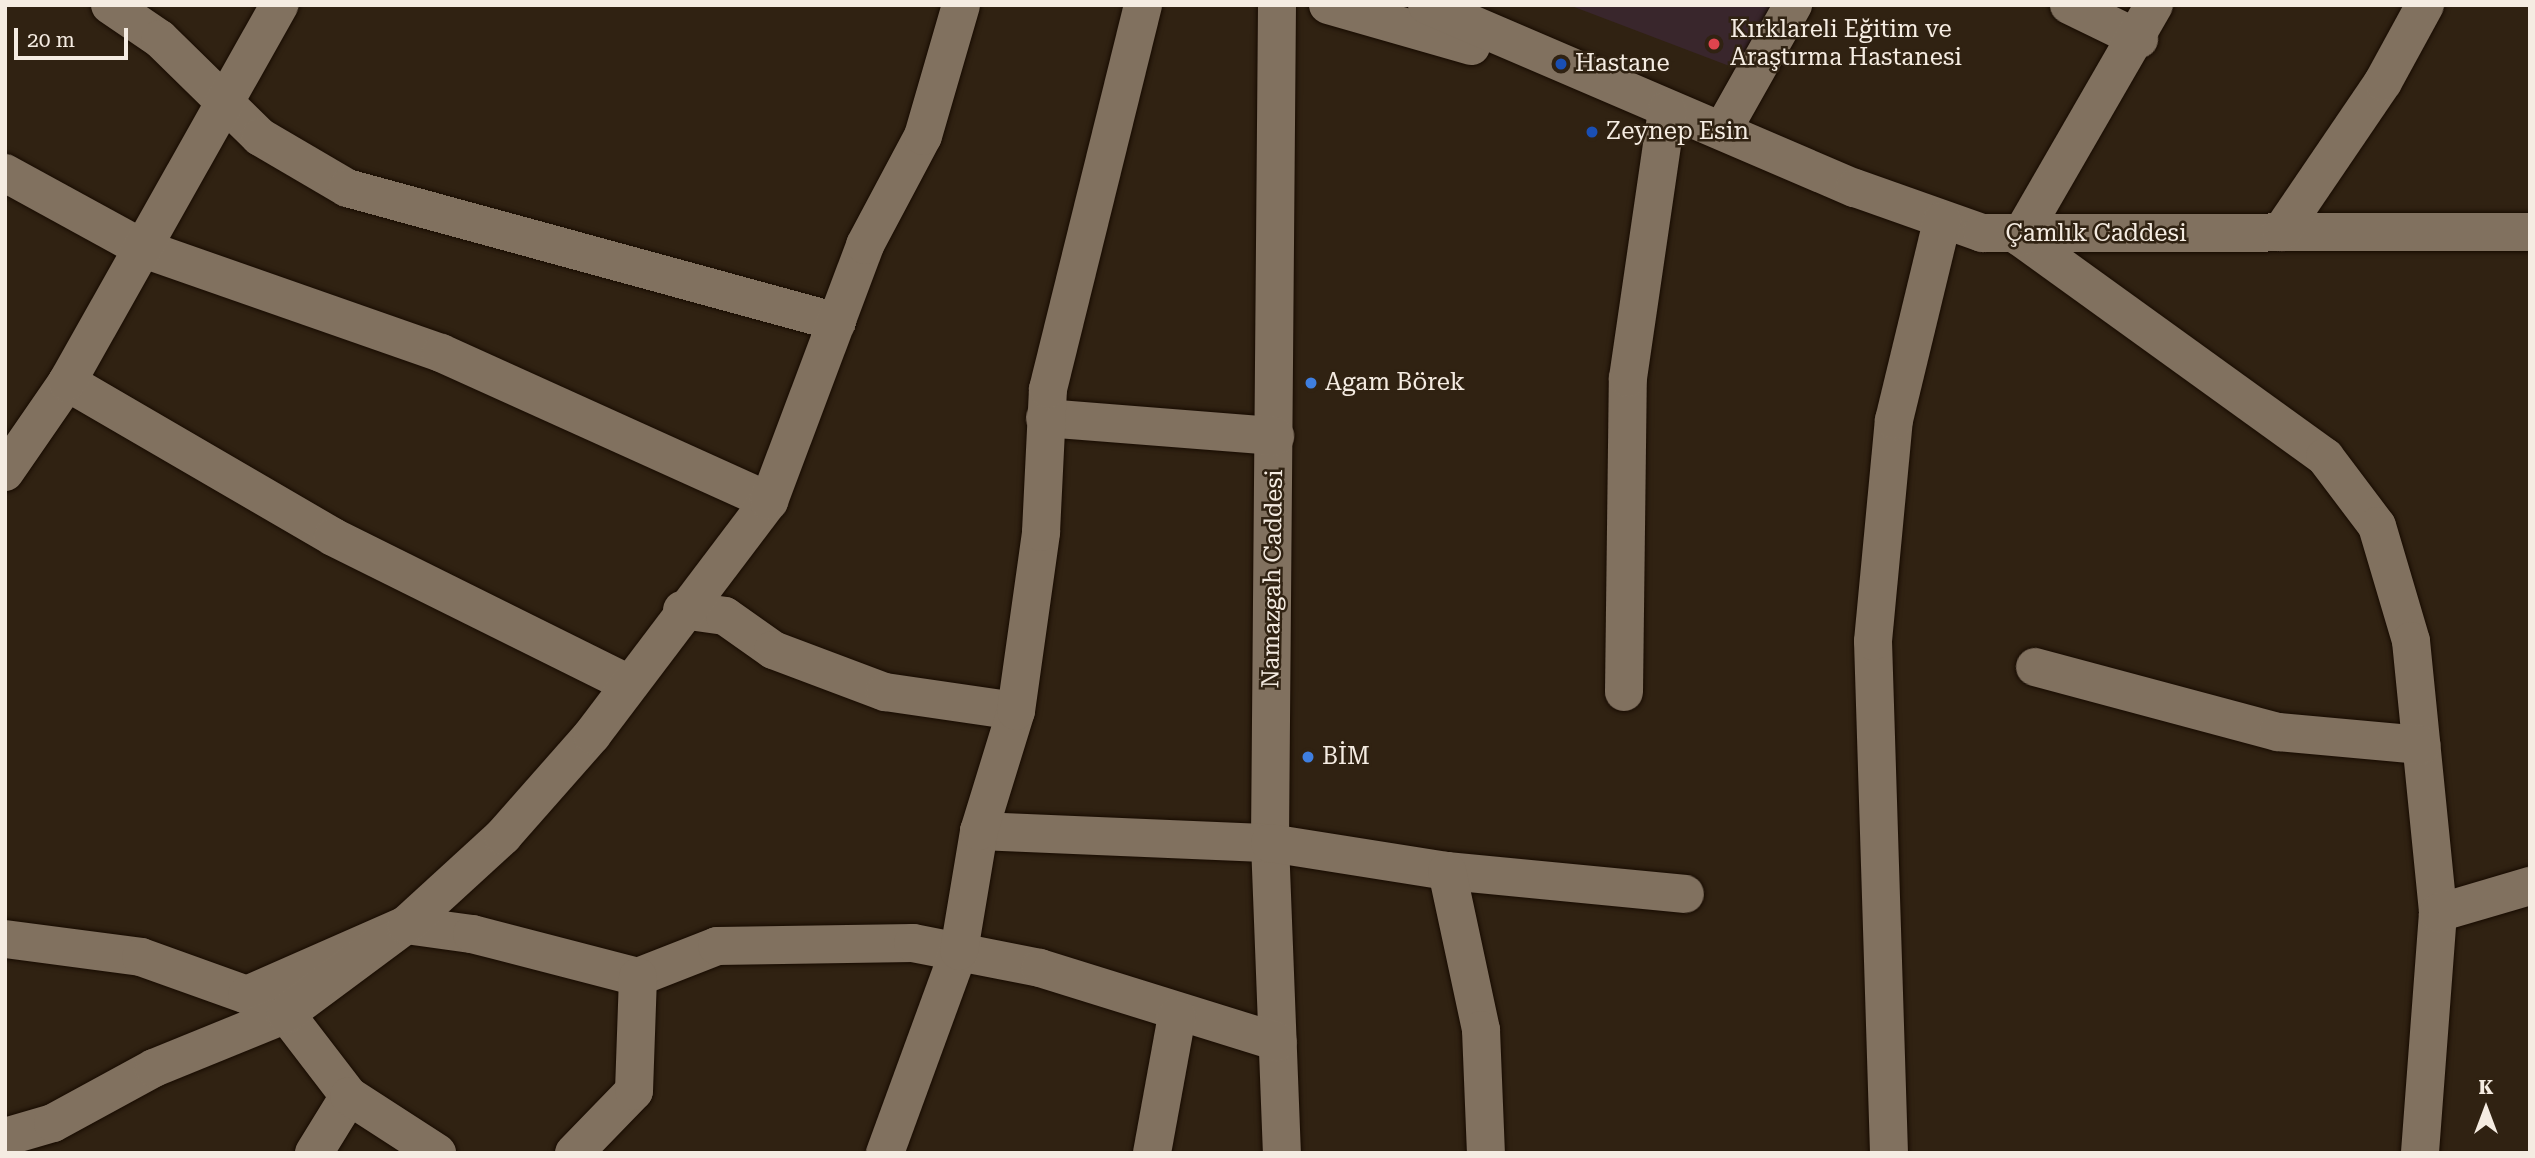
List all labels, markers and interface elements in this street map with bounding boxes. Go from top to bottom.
scale bar [18,14,131,58]
place label: Kırklareli Eğitim ve Araştırma Hastanesi [1730,16,1962,72]
text: 20 m [27,28,75,52]
marker: Kırklareli Eğitim ve Araştırma Hastanesi [1704,34,1724,54]
place label: Hastane [1575,50,1670,78]
marker: Hastane [1553,56,1569,72]
place label: Zeynep Esin [1606,118,1749,146]
marker: Zeynep Esin [1584,124,1600,140]
street label: Çamlık Caddesi [2005,220,2187,248]
place label: Agam Börek [1325,369,1465,397]
marker: Agam Börek [1303,375,1319,391]
street label: Namazgah Caddesi [1257,469,1289,689]
place label: BİM [1322,743,1370,771]
marker: BİM [1300,749,1316,765]
north arrow [2451,1074,2521,1144]
text: K [2479,1076,2493,1099]

